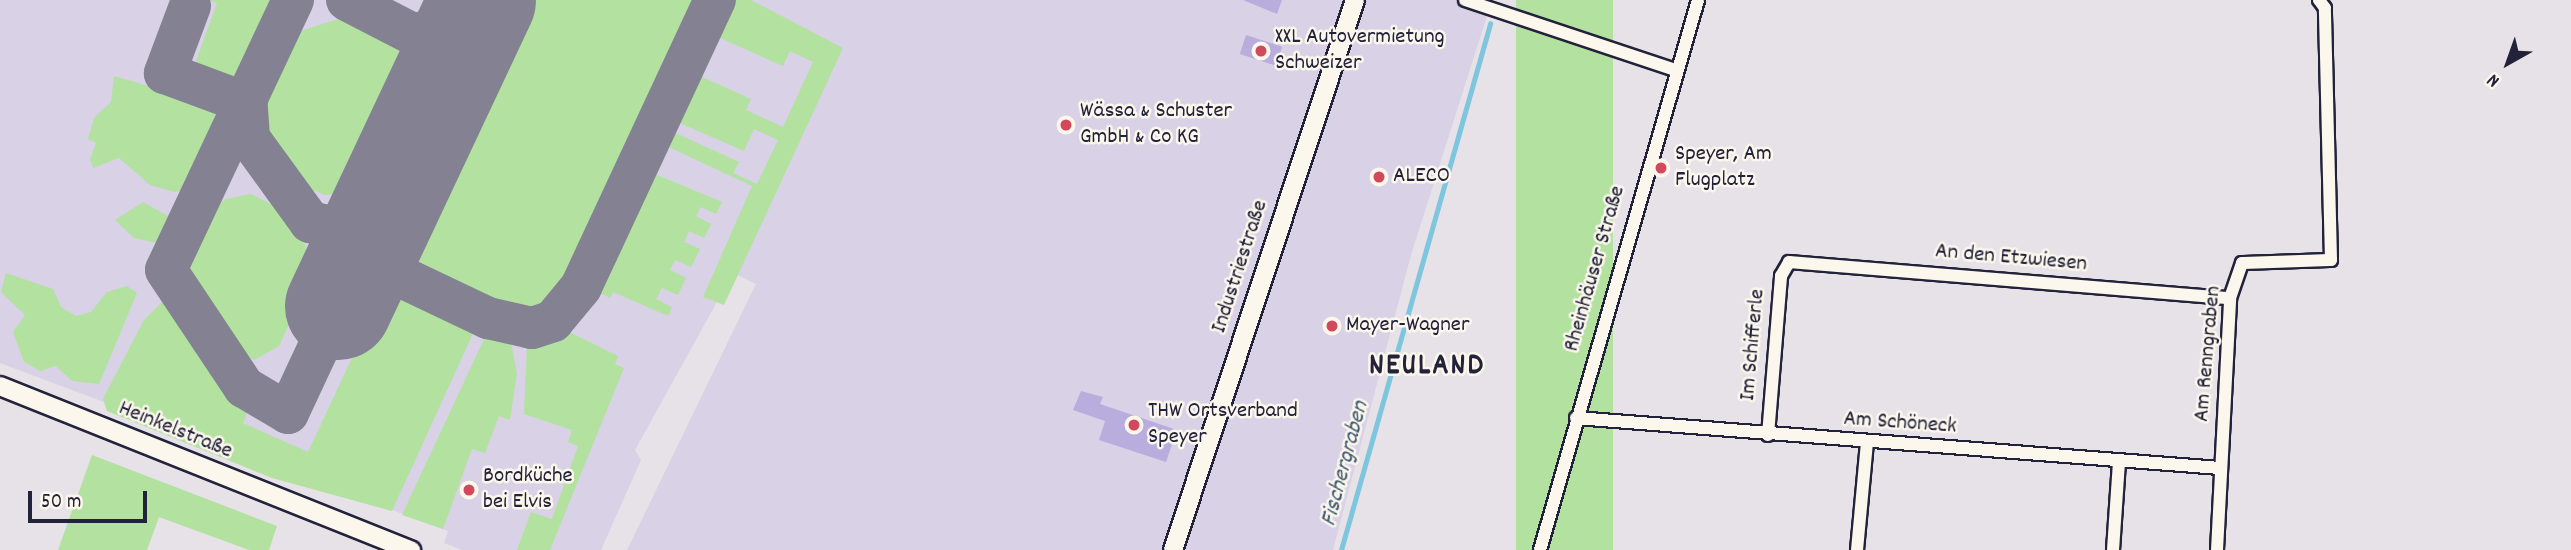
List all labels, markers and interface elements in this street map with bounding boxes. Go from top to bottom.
place label: XXL Autovermietung Schweizer [1275,24,1445,78]
north arrow [2473,28,2543,98]
marker: XXL Autovermietung Schweizer [1253,43,1269,59]
text: N [2482,66,2506,93]
place label: Wässa & Schuster GmbH & Co KG [1080,98,1232,152]
marker: Wässa & Schuster GmbH & Co KG [1058,117,1074,133]
place label: Speyer, Am Flugplatz [1675,141,1772,195]
marker: Speyer, Am Flugplatz [1653,160,1669,176]
place label: ALECO [1393,163,1450,191]
marker: ALECO [1371,169,1387,185]
street label: Rheinhäuser Straße [1559,183,1633,355]
street label: Industriestraße [1207,197,1275,337]
street label: An den Etzwiesen [1934,239,2088,279]
street label: Am Renngraben [2189,285,2229,423]
street label: Im Schifferle [1735,288,1773,402]
place label: Mayer-Wagner [1346,312,1469,340]
marker: Mayer-Wagner [1324,318,1340,334]
district label: NEULAND [1370,350,1484,386]
street label: Heinkelstraße [114,396,236,466]
place label: THW Ortsverband Speyer [1148,398,1298,452]
water label: Fischergraben [1316,398,1376,530]
street label: Am Schöneck [1843,406,1957,442]
marker: THW Ortsverband Speyer [1126,417,1142,433]
place label: Bordküche bei Elvis [483,463,573,517]
scale bar [32,476,150,520]
marker: Bordküche bei Elvis [461,482,477,498]
text: 50 m [41,488,81,518]

